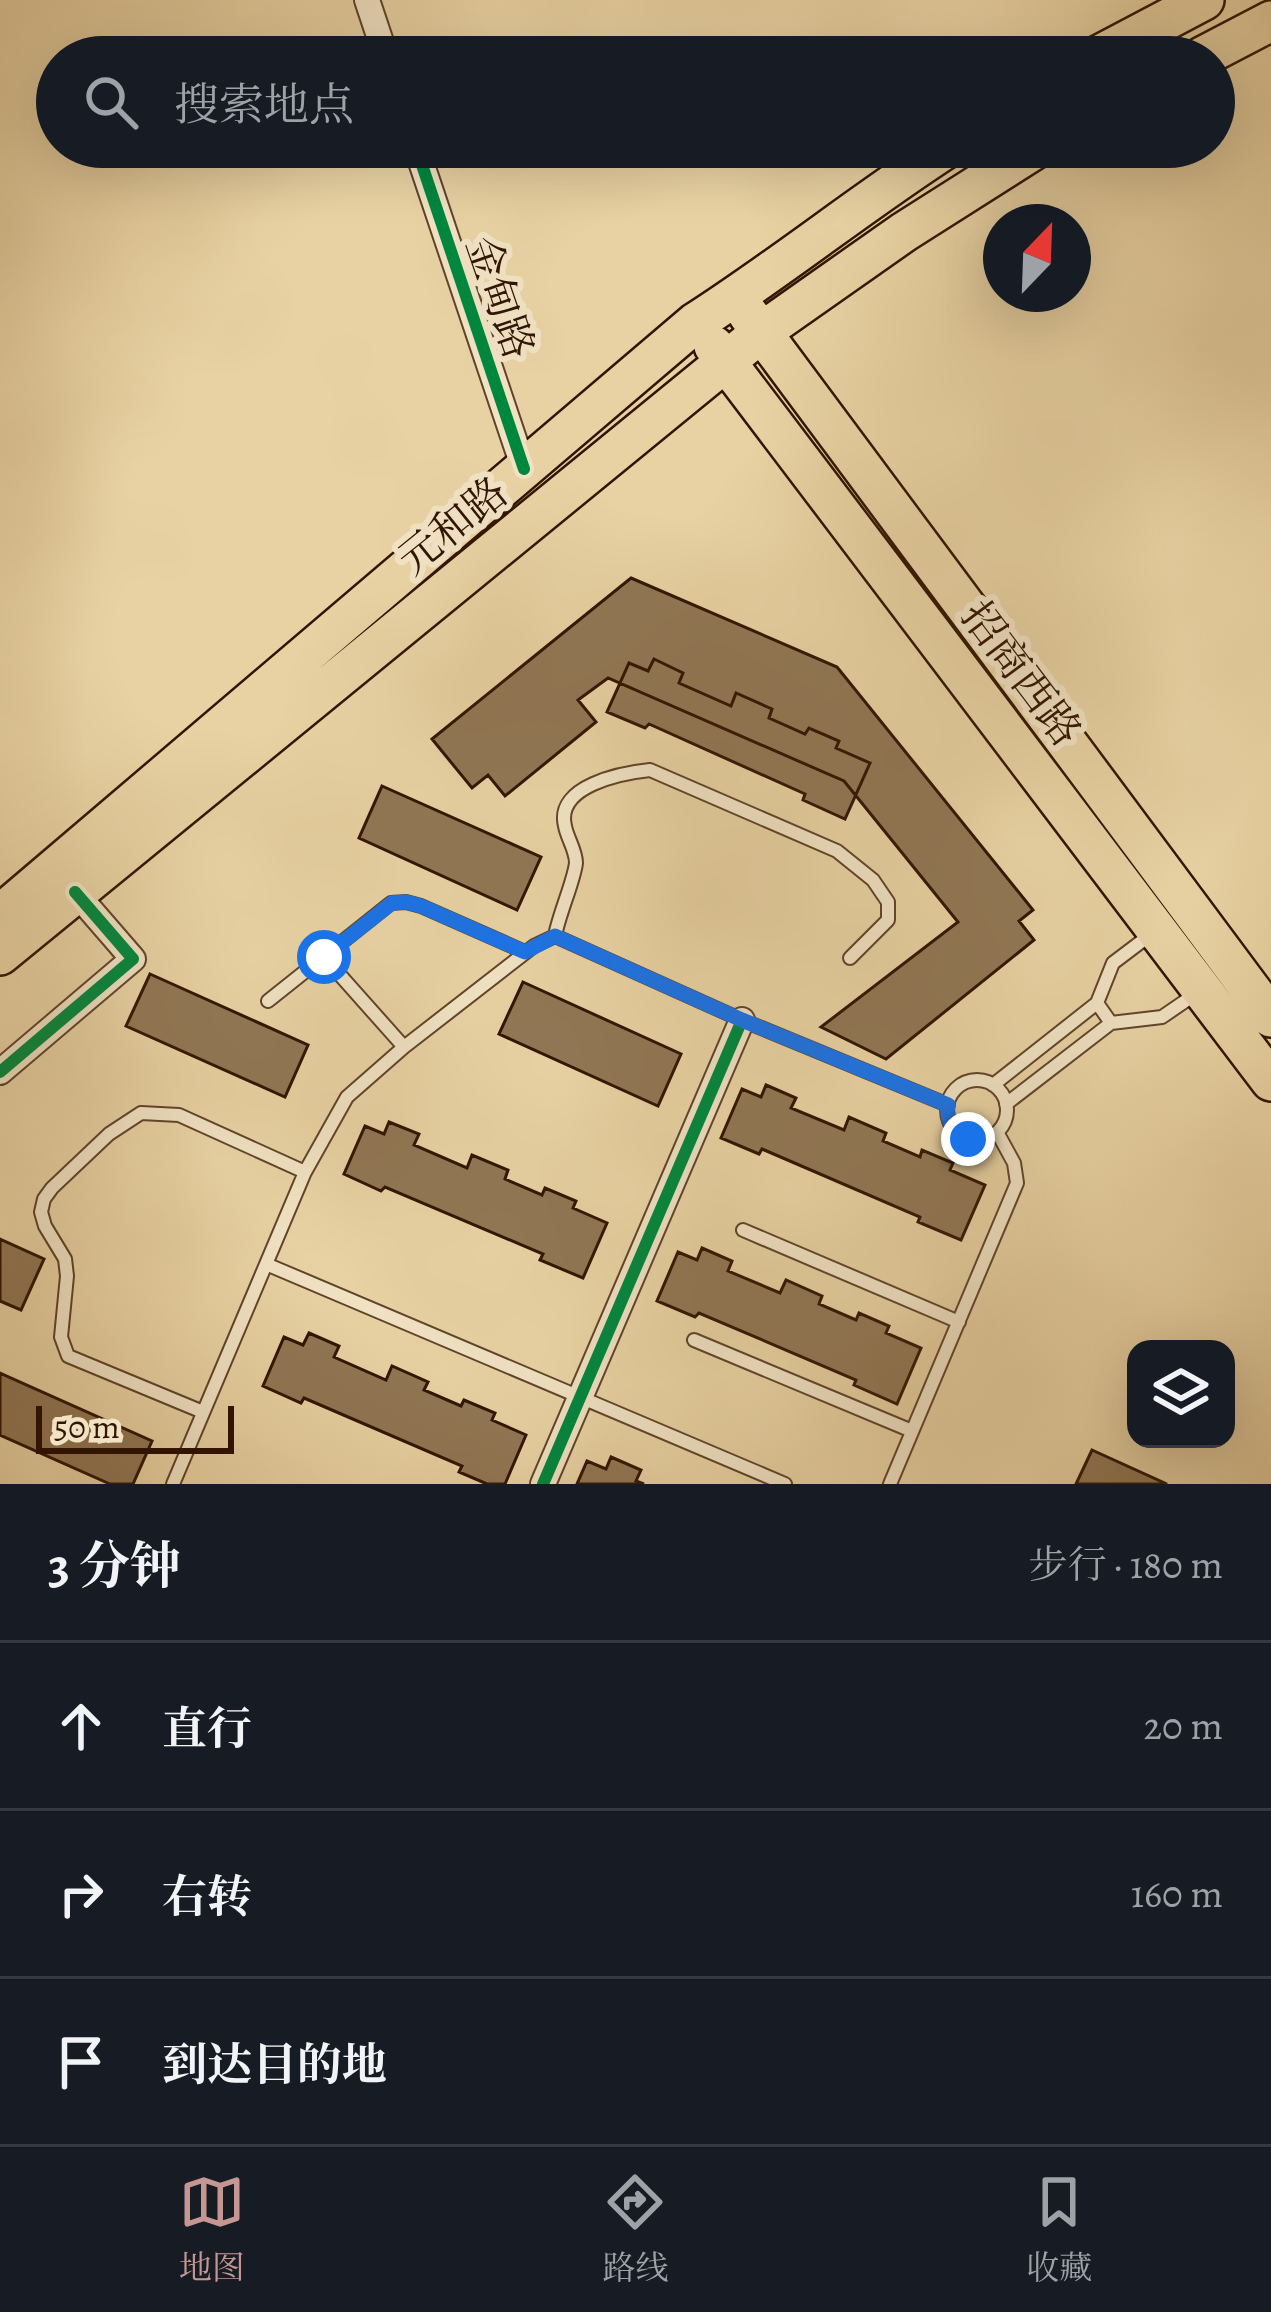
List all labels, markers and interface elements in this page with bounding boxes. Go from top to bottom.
search box [36,36,1235,168]
icon: search [78,69,144,135]
text: 搜索地点 [174,74,354,136]
north arrow [983,204,1091,312]
street label: 金甸路 [453,228,548,366]
street label: 元和路 [385,464,519,587]
street label: 招商西路 [948,589,1095,758]
route start [297,930,351,984]
route end [941,1112,995,1166]
map controls [1127,1340,1235,1448]
button: layers [1127,1340,1235,1448]
scale bar [36,1400,234,1453]
text: 50 m [54,1404,120,1449]
text: 3 分钟 [48,1531,181,1601]
text: 步行 · 180 m [1029,1538,1223,1591]
icon: ahead [48,1693,114,1759]
text: 直行 [162,1698,252,1760]
text: 20 m [1144,1699,1223,1752]
icon: right [48,1861,114,1927]
text: 右转 [162,1866,252,1928]
text: 160 m [1131,1867,1223,1920]
icon: arrive [48,2029,114,2095]
text: 到达目的地 [162,2034,387,2096]
tab: 地图 [179,2169,245,2290]
tab: 路线 [602,2169,668,2290]
tab: 收藏 [1026,2169,1092,2290]

